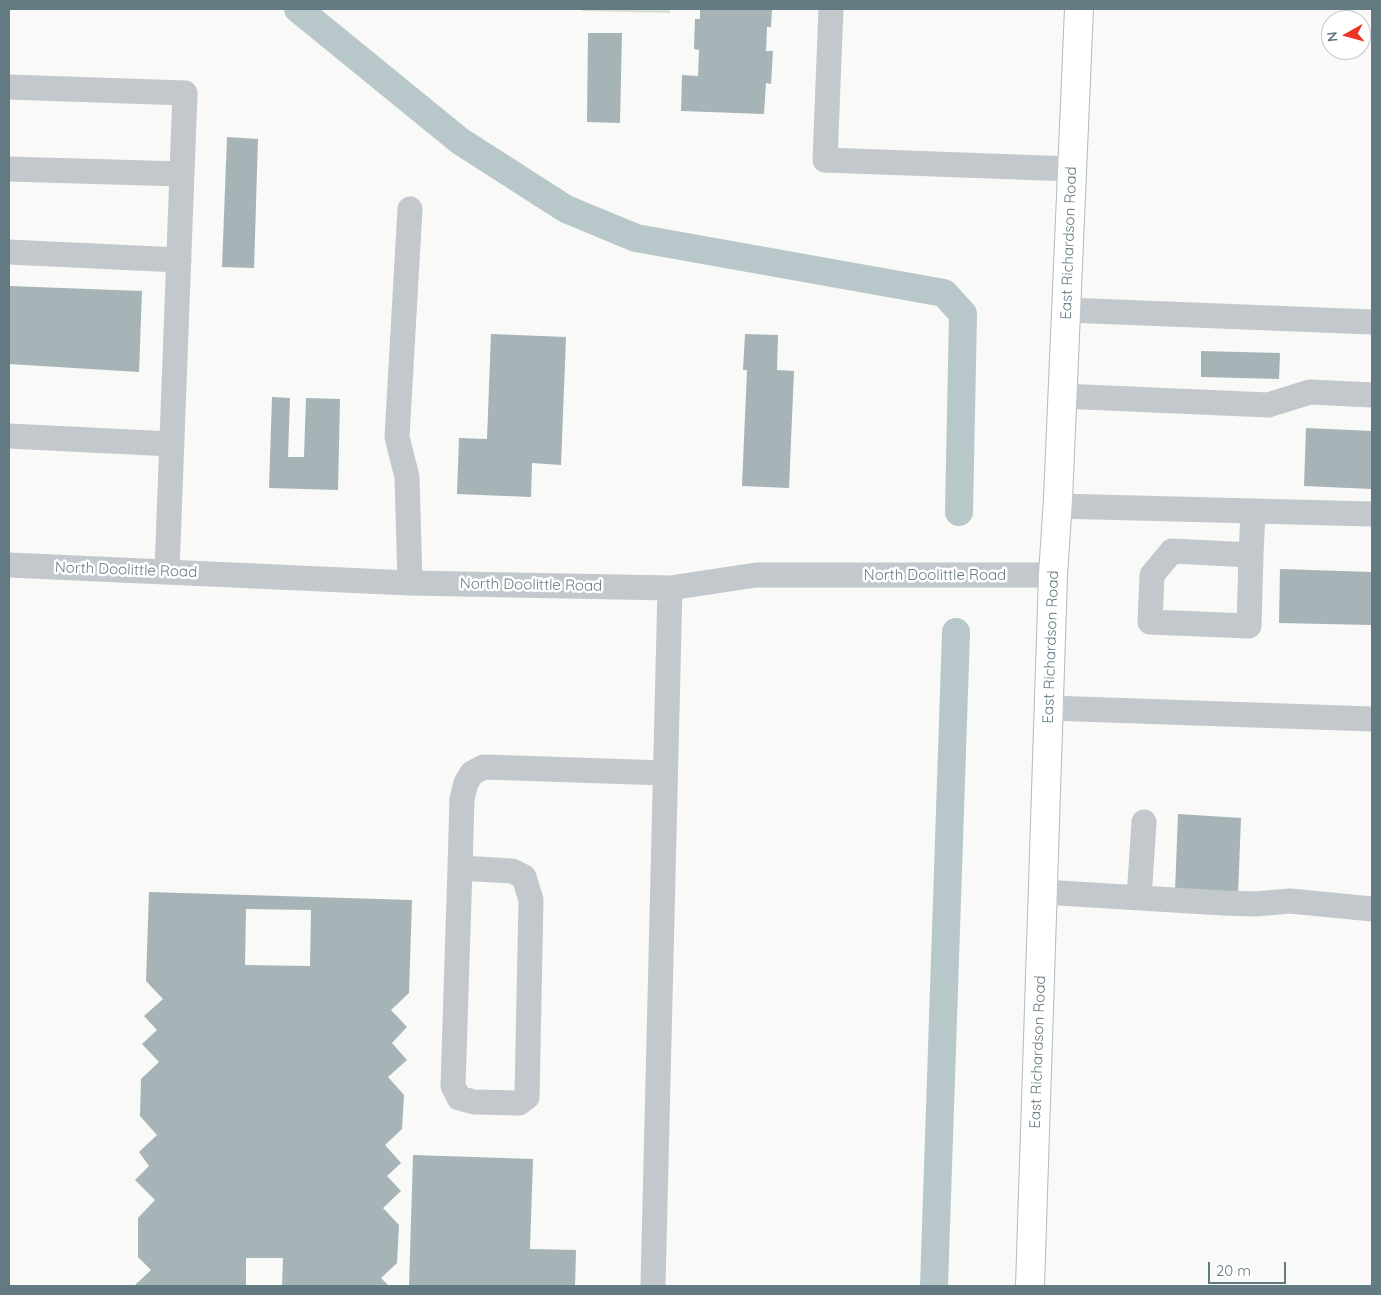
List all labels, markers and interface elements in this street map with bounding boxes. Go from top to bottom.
north arrow [1321,10,1371,60]
text: N [1323,31,1342,43]
street label: East Richardson Road [1057,166,1081,320]
street label: North Doolittle Road [55,559,197,581]
street label: North Doolittle Road [864,566,1006,584]
street label: East Richardson Road [1039,570,1063,724]
street label: North Doolittle Road [460,575,602,595]
street label: East Richardson Road [1026,975,1050,1129]
scale bar [1211,1252,1288,1284]
text: 20 m [1216,1261,1251,1280]

